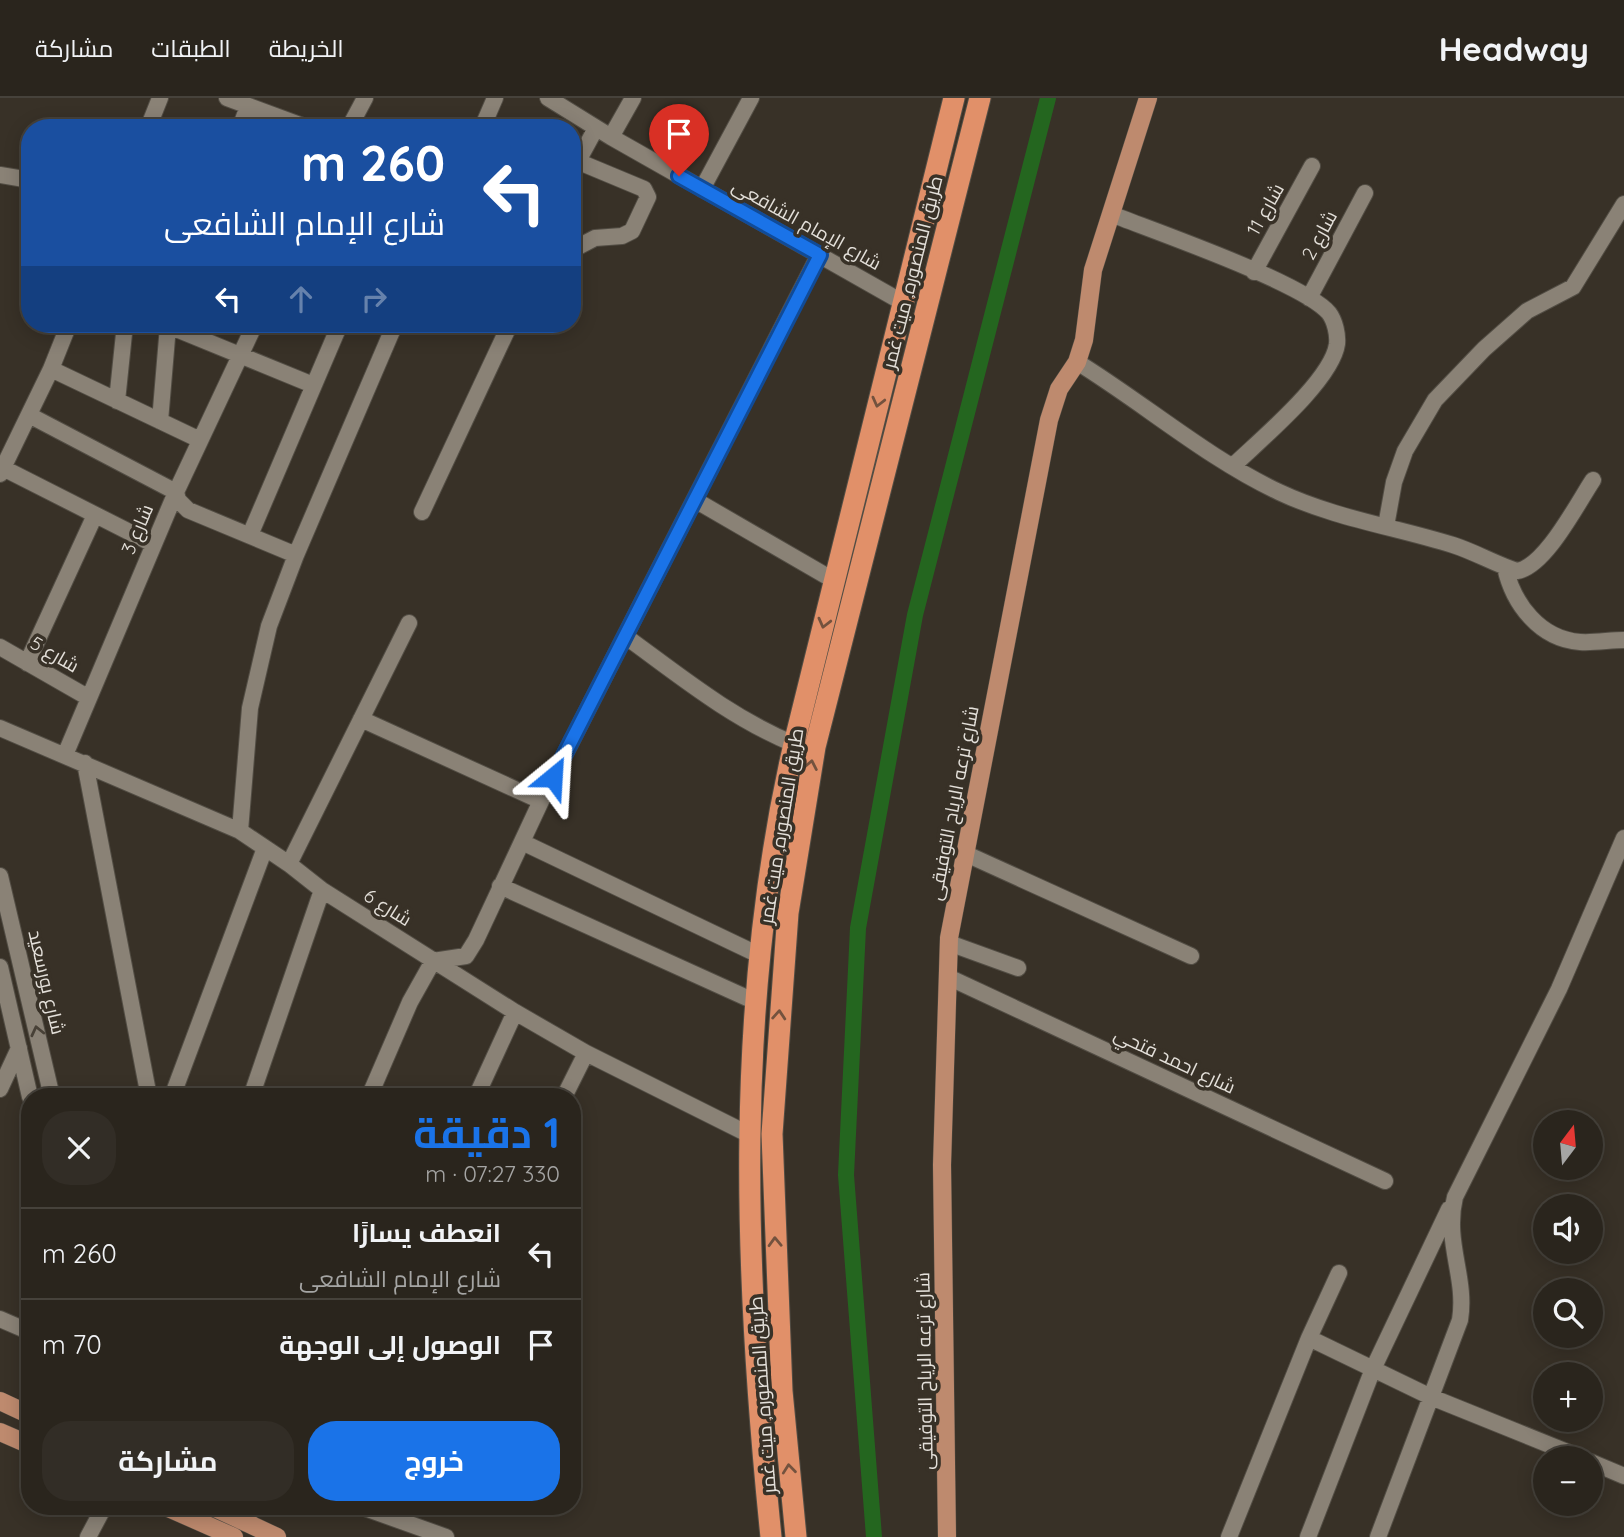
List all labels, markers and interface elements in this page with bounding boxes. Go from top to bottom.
text: Headway [1439,28,1589,69]
text: مشاركة [35,33,113,63]
text: الطبقات [151,33,231,63]
text: الخريطة [269,33,344,63]
pin [649,104,709,176]
icon: arrive [660,115,698,153]
text: 260 m [301,132,445,193]
icon: left [469,147,560,238]
street label: شارع الإمام الشافعى [727,173,886,277]
street label: طريق المنصوره, ميت غمر [876,173,949,372]
street label: شارع 11 [1241,179,1291,240]
text: شارع الإمام الشافعى [164,203,445,243]
street label: شارع 2 [1296,206,1344,265]
icon: left [209,280,247,318]
icon: ahead [282,280,320,318]
icon: right [355,280,393,318]
one-way arrow [872,396,886,408]
street label: شارع 3 [116,500,160,558]
one-way arrow [818,617,832,629]
street label: شارع 5 [25,631,84,679]
street label: شارع ترعه الرياح التوفيقى [922,704,986,903]
street label: طريق المنصوره, ميت غمر [754,726,809,927]
position arrow [516,740,590,814]
one-way arrow [803,759,818,771]
street label: شارع 6 [358,883,417,933]
street label: شارع بورسعيد [21,927,71,1037]
one-way arrow [771,1009,786,1020]
street label: شارع احمد فتحي [1109,1021,1240,1101]
one-way arrow [31,1025,45,1037]
text: 1 دقيقة [413,1106,560,1159]
north arrow [1533,1110,1603,1180]
map controls [1533,1110,1603,1516]
button: close [42,1111,116,1185]
text: 330 m · 07:27 [425,1159,560,1188]
button: sound [1533,1194,1603,1264]
text: انعطف يسارًا [352,1216,501,1249]
icon: left [522,1235,560,1273]
one-way arrow [767,1236,782,1247]
text: 260 m [42,1237,117,1270]
text: شارع الإمام الشافعى [299,1264,501,1293]
street label: شارع ترعه الرياح التوفيقى [910,1272,940,1470]
button: search [1533,1278,1603,1348]
street label: طريق المنصوره, ميت غمر [743,1295,782,1495]
icon: arrive [522,1326,560,1364]
text: 70 m [42,1328,102,1361]
text: الوصول إلى الوجهة [279,1328,501,1361]
button: + [1533,1362,1603,1432]
button: مشاركة [42,1421,294,1501]
button: خروج [308,1421,560,1501]
button: − [1533,1446,1603,1516]
one-way arrow [782,1463,797,1475]

